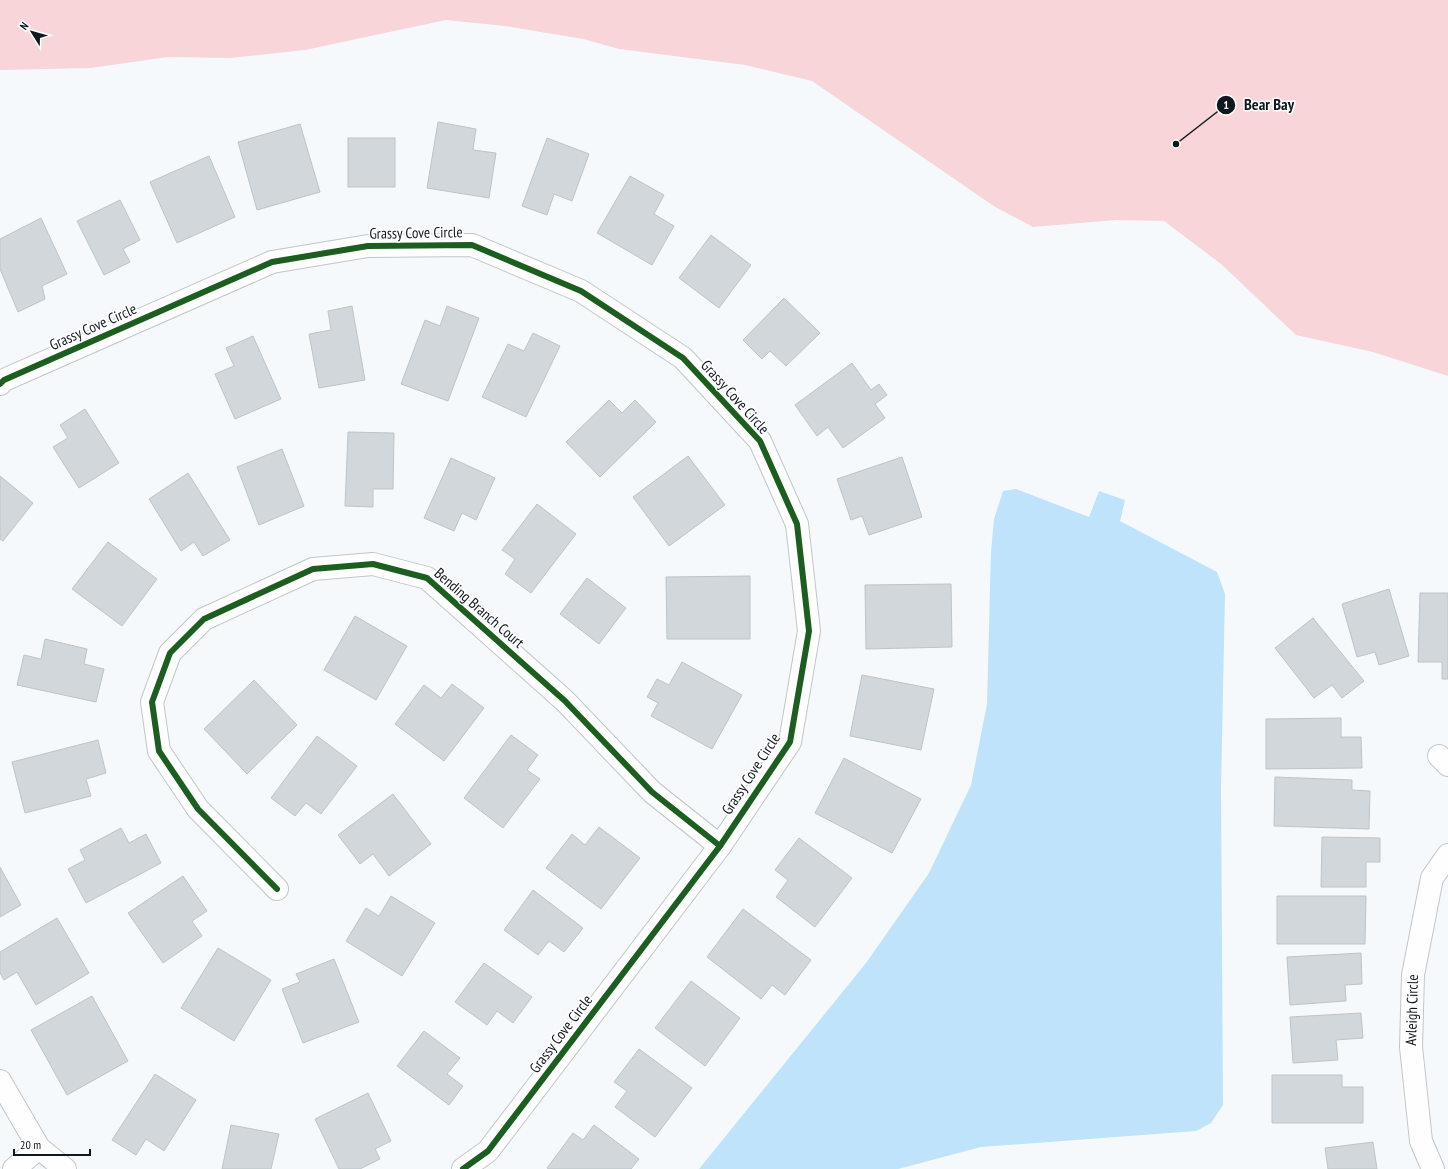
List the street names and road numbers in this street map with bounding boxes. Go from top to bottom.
street label: Grassy Cove Circle [369,222,463,243]
street label: Grassy Cove Circle [46,299,139,354]
street label: Grassy Cove Circle [697,356,774,438]
street label: Bending Branch Court [431,563,528,652]
street label: Grassy Cove Circle [717,729,784,818]
street label: Avleigh Circle [1401,974,1422,1046]
street label: Grassy Cove Circle [525,991,596,1077]

